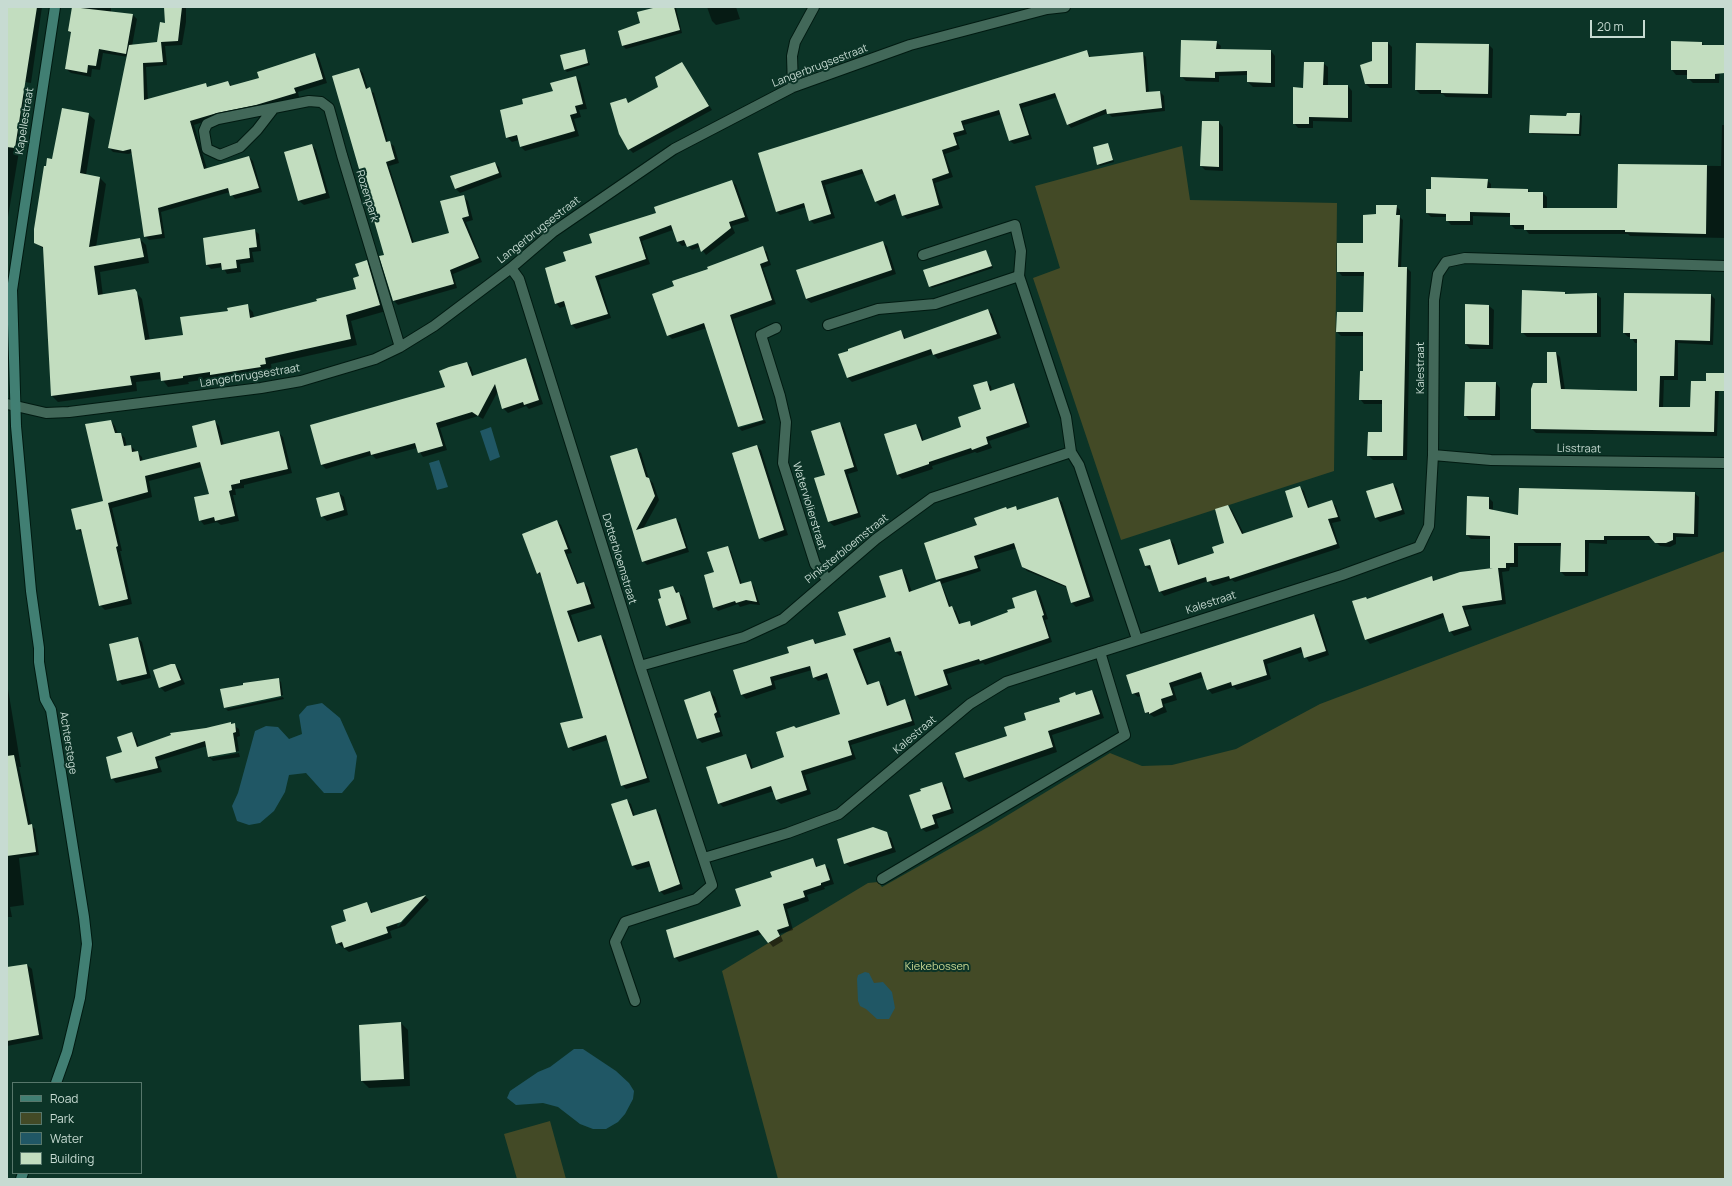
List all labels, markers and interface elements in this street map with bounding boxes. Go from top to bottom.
scale bar [1592,12,1647,38]
text: 20 m [1597,18,1624,35]
street label: Langerbrugsestraat [770,42,870,90]
street label: Kapellestraat [13,87,37,155]
street label: Rozenpark [353,169,381,223]
street label: Langerbrugsestraat [495,194,583,266]
street label: Kalestraat [1414,342,1428,394]
street label: Langerbrugsestraat [199,362,301,390]
street label: Lisstraat [1557,442,1601,456]
street label: Waterviolierstraat [789,461,829,551]
street label: Pinksterbloemstraat [803,511,891,587]
street label: Dotterbloemstraat [599,512,639,606]
street label: Kalestraat [1184,589,1238,617]
street label: Achterstege [57,711,79,775]
street label: Kalestraat [891,713,939,757]
park label: Kiekebossen [905,960,969,974]
legend [12,1082,142,1174]
text: Road [50,1090,78,1107]
text: Park [50,1110,74,1127]
text: Water [50,1130,83,1147]
text: Building [50,1150,94,1167]

